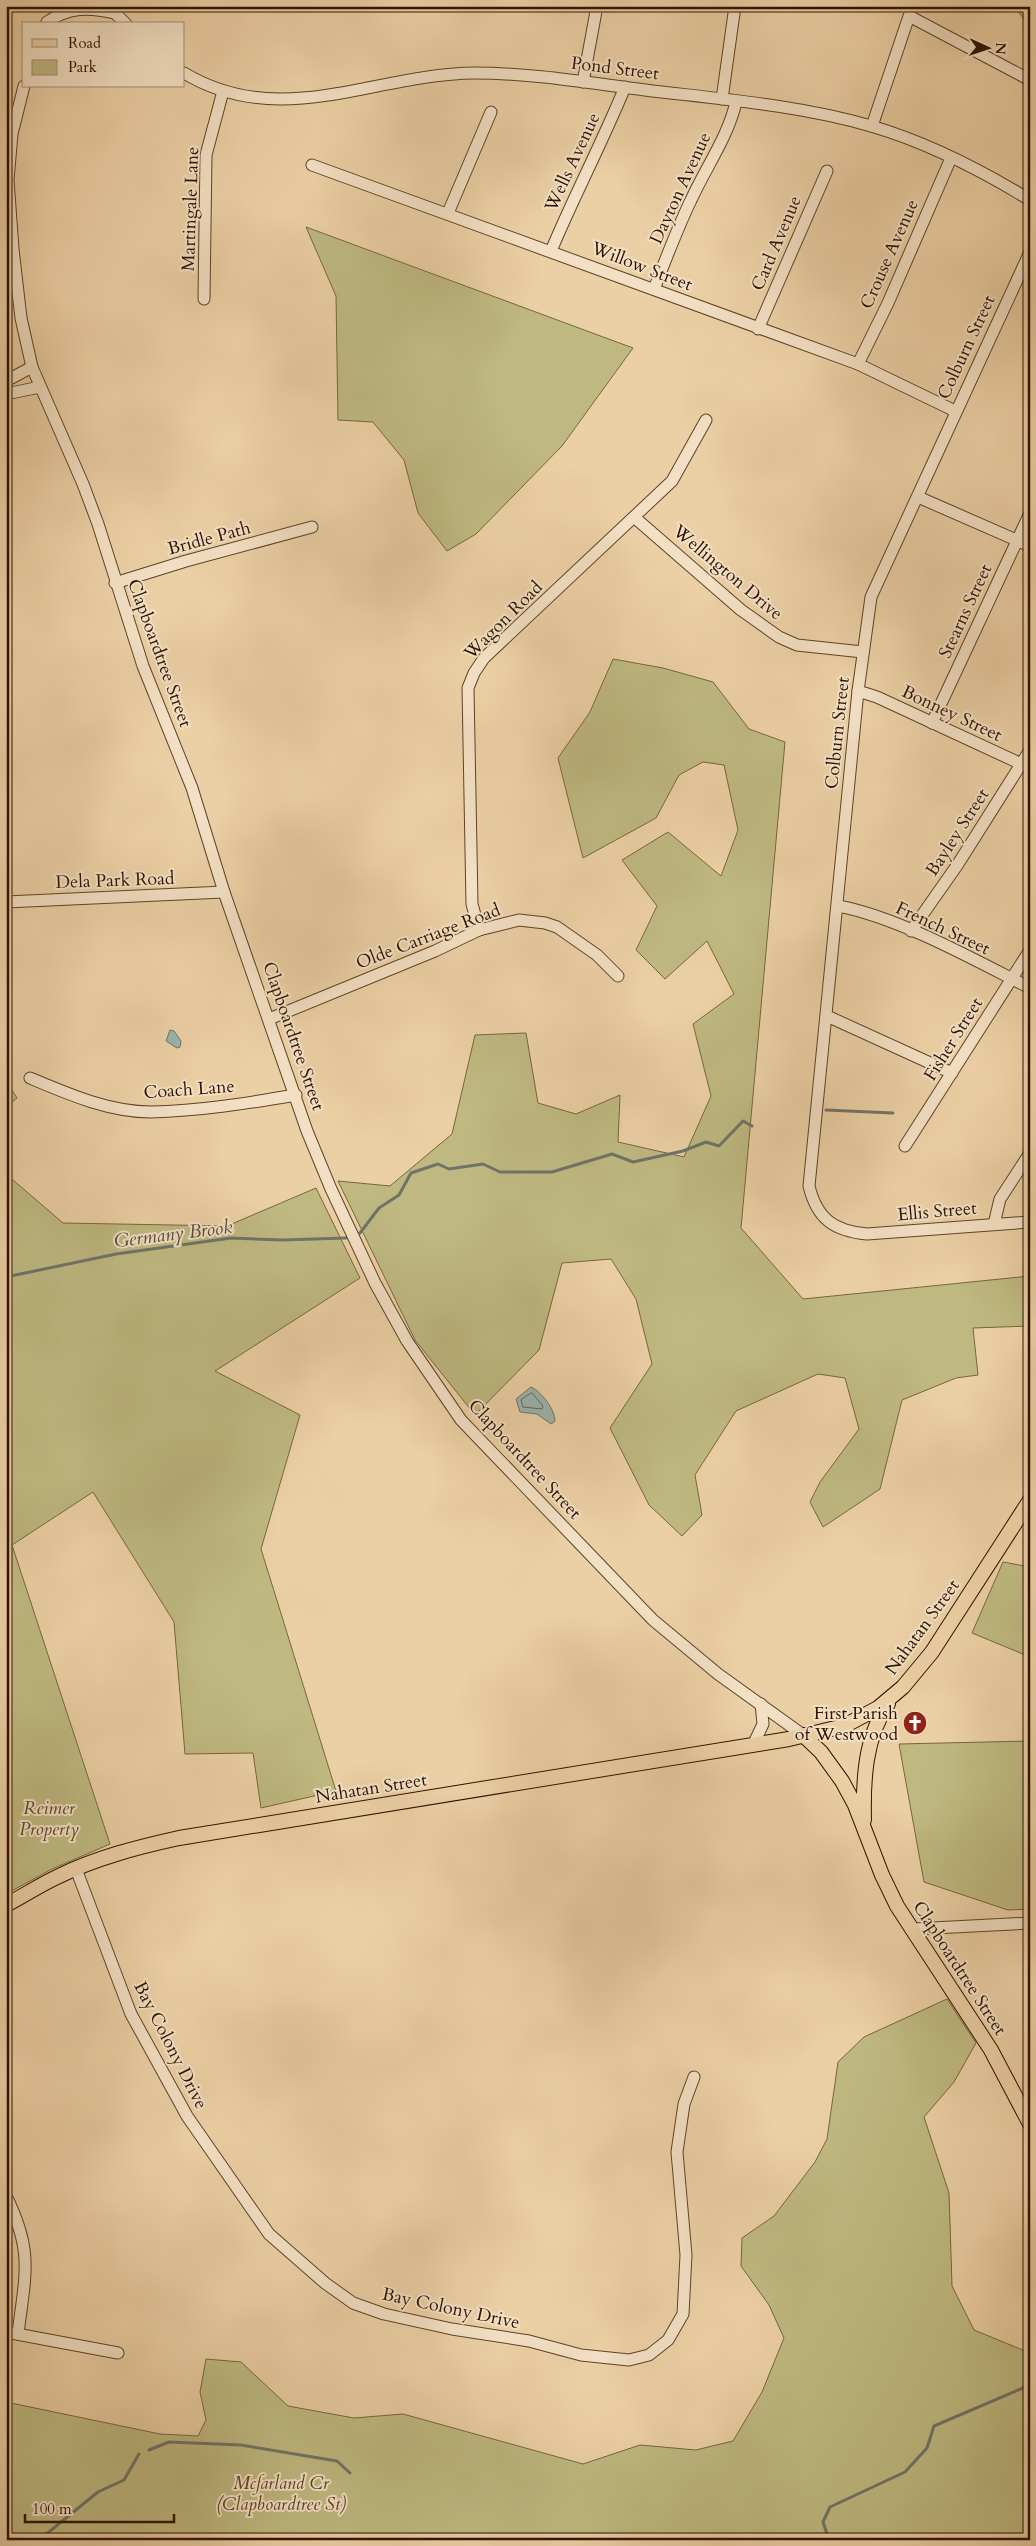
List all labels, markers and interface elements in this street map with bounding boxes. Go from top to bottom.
legend [22,22,185,88]
north arrow [964,22,1014,72]
text: Road [68,33,101,53]
text: N [991,42,1010,55]
street label: Pond Street [570,51,661,86]
text: Park [68,57,97,77]
street label: Wells Avenue [538,109,606,217]
street label: Dayton Avenue [644,128,717,248]
street label: Martingale Lane [176,146,205,272]
street label: Card Avenue [745,192,808,295]
street label: Crouse Avenue [854,196,925,313]
street label: Willow Street [587,235,696,297]
street label: Colburn Street [931,291,1002,403]
street label: Bridle Path [165,515,254,562]
street label: Wellington Drive [667,518,788,626]
street label: Stearns Street [933,560,998,663]
street label: Wagon Road [458,575,549,666]
street label: Clapboardtree Street [121,576,198,731]
street label: Colburn Street [819,675,856,790]
street label: Bonney Street [897,679,1006,748]
street label: Bayley Street [920,783,995,881]
street label: Dela Park Road [55,866,175,895]
street label: French Street [892,896,994,961]
street label: Olde Carriage Road [352,897,504,976]
street label: Clapboardtree Street [256,958,331,1114]
street label: Fisher Street [918,992,989,1086]
street label: Coach Lane [143,1074,235,1105]
street label: Ellis Street [896,1196,978,1227]
water label: Germany Brook [112,1214,234,1254]
street label: Clapboardtree Street [462,1394,587,1525]
street label: Nahatan Street [879,1574,966,1680]
place label: First Parish of Westwood [795,1701,898,1747]
church icon: First Parish of Westwood [902,1710,928,1736]
street label: Nahatan Street [314,1767,429,1810]
park label: Reimer Property [19,1796,79,1842]
street label: Clapboardtree Street [907,1896,1013,2041]
street label: Bay Colony Drive [128,1977,214,2113]
street label: Bay Colony Drive [380,2282,522,2335]
park label: Mcfarland Cr (Clapboardtree St) [216,2471,346,2517]
scale bar [25,2491,174,2523]
text: 100 m [32,2499,72,2519]

